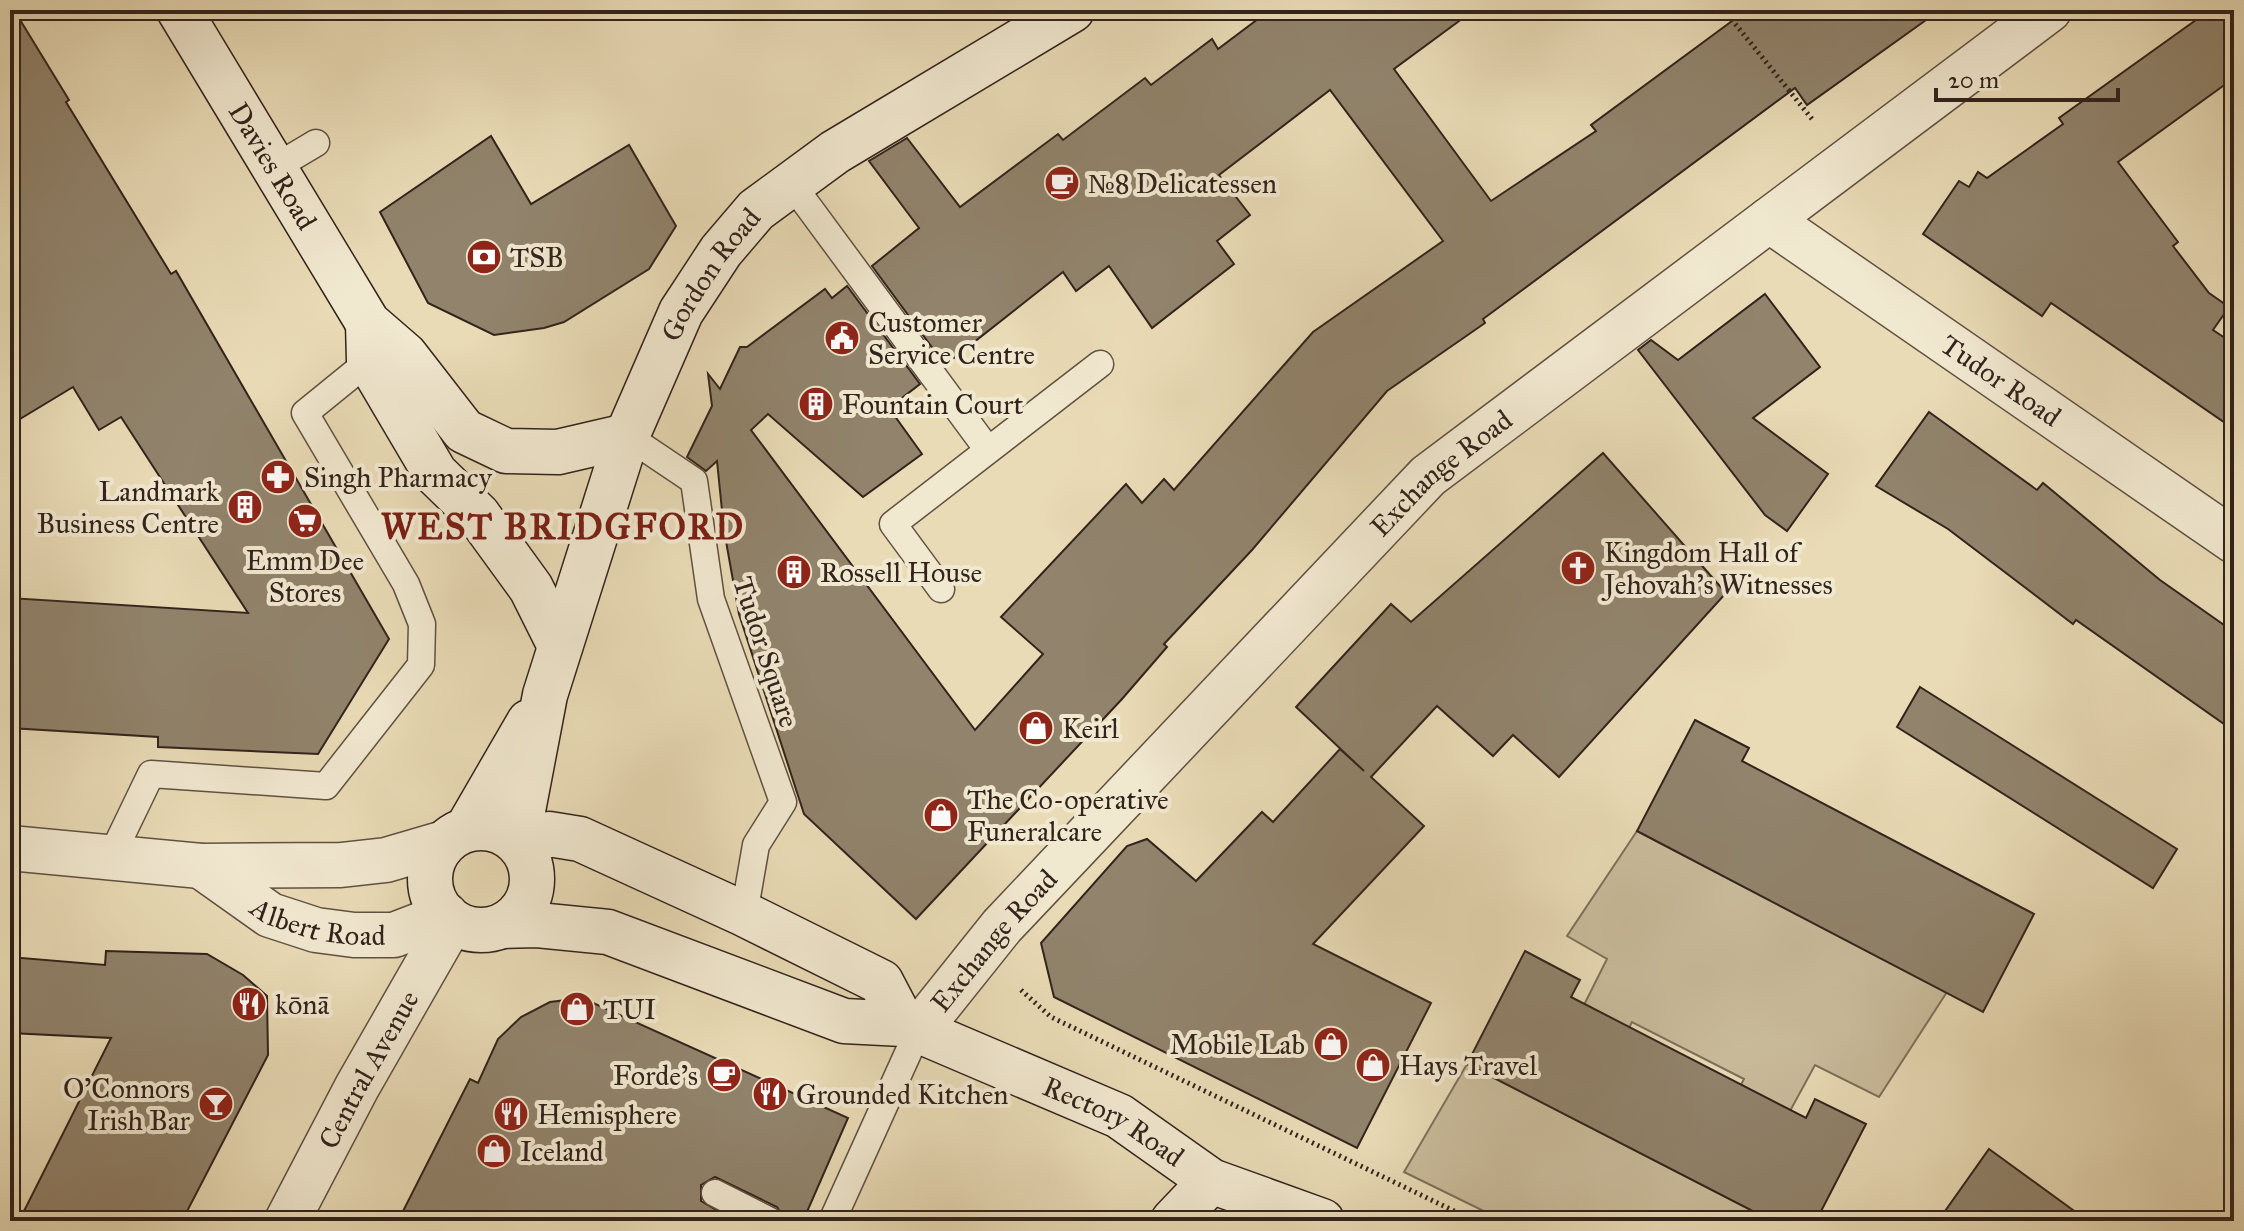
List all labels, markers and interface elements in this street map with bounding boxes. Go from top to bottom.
scale bar [1936,52,2118,102]
text: 20 m [1948,65,1999,95]
street label: Davies Road [221,96,325,236]
cafe icon: №8 Delicatessen [1043,164,1081,202]
place label: №8 Delicatessen [1088,166,1277,201]
street label: Gordon Road [653,200,768,346]
bank icon: TSB [465,238,503,276]
place label: TSB [510,240,564,275]
place label: Customer Service Centre [868,305,1035,372]
public building icon: Customer Service Centre [823,319,861,357]
street label: Tudor Road [1934,327,2068,434]
building icon: Fountain Court [797,385,835,423]
place label: Fountain Court [842,387,1023,422]
street label: Exchange Road [1363,402,1519,544]
pharmacy icon: Singh Pharmacy [259,458,297,496]
place label: Singh Pharmacy [304,460,493,495]
place label: Landmark Business Centre [37,474,219,541]
building icon: Landmark Business Centre [226,488,264,526]
supermarket icon: Emm Dee Stores [286,502,324,540]
district label: WEST BRIDGFORD [381,505,745,549]
place label: Kingdom Hall of Jehovah's Witnesses [1601,535,1833,602]
place label: Emm Dee Stores [246,543,364,610]
church icon: Kingdom Hall of Jehovah's Witnesses [1559,549,1597,587]
building icon: Rossell House [775,553,813,591]
place label: Rossell House [820,555,982,590]
street label: Tudor Square [725,572,807,732]
shop icon: Keirl [1017,709,1055,747]
place label: Keirl [1062,711,1119,746]
place label: The Co-operative Funeralcare [967,782,1169,849]
shop icon: The Co-operative Funeralcare [922,796,960,834]
street label: Exchange Road [923,862,1064,1019]
street label: Albert Road [243,889,386,953]
street label: Central Avenue [310,984,426,1155]
restaurant icon: kōnā [230,985,268,1023]
place label: kōnā [275,987,329,1022]
shop icon: TUI [558,990,596,1028]
place label: TUI [603,992,656,1027]
shop icon: Mobile Lab [1312,1025,1350,1063]
place label: Mobile Lab [1170,1027,1305,1062]
shop icon: Hays Travel [1354,1046,1392,1084]
place label: Hays Travel [1399,1048,1537,1083]
cafe icon: Forde's [705,1056,743,1094]
place label: Forde's [613,1058,698,1093]
street label: Rectory Road [1038,1068,1191,1174]
place label: O'Connors Irish Bar [63,1071,190,1138]
restaurant icon: Grounded Kitchen [751,1075,789,1113]
place label: Grounded Kitchen [796,1077,1008,1112]
bar icon: O'Connors Irish Bar [197,1085,235,1123]
restaurant icon: Hemisphere [492,1095,530,1133]
place label: Hemisphere [537,1097,677,1132]
shop icon: Iceland [475,1132,513,1170]
place label: Iceland [520,1134,604,1169]

